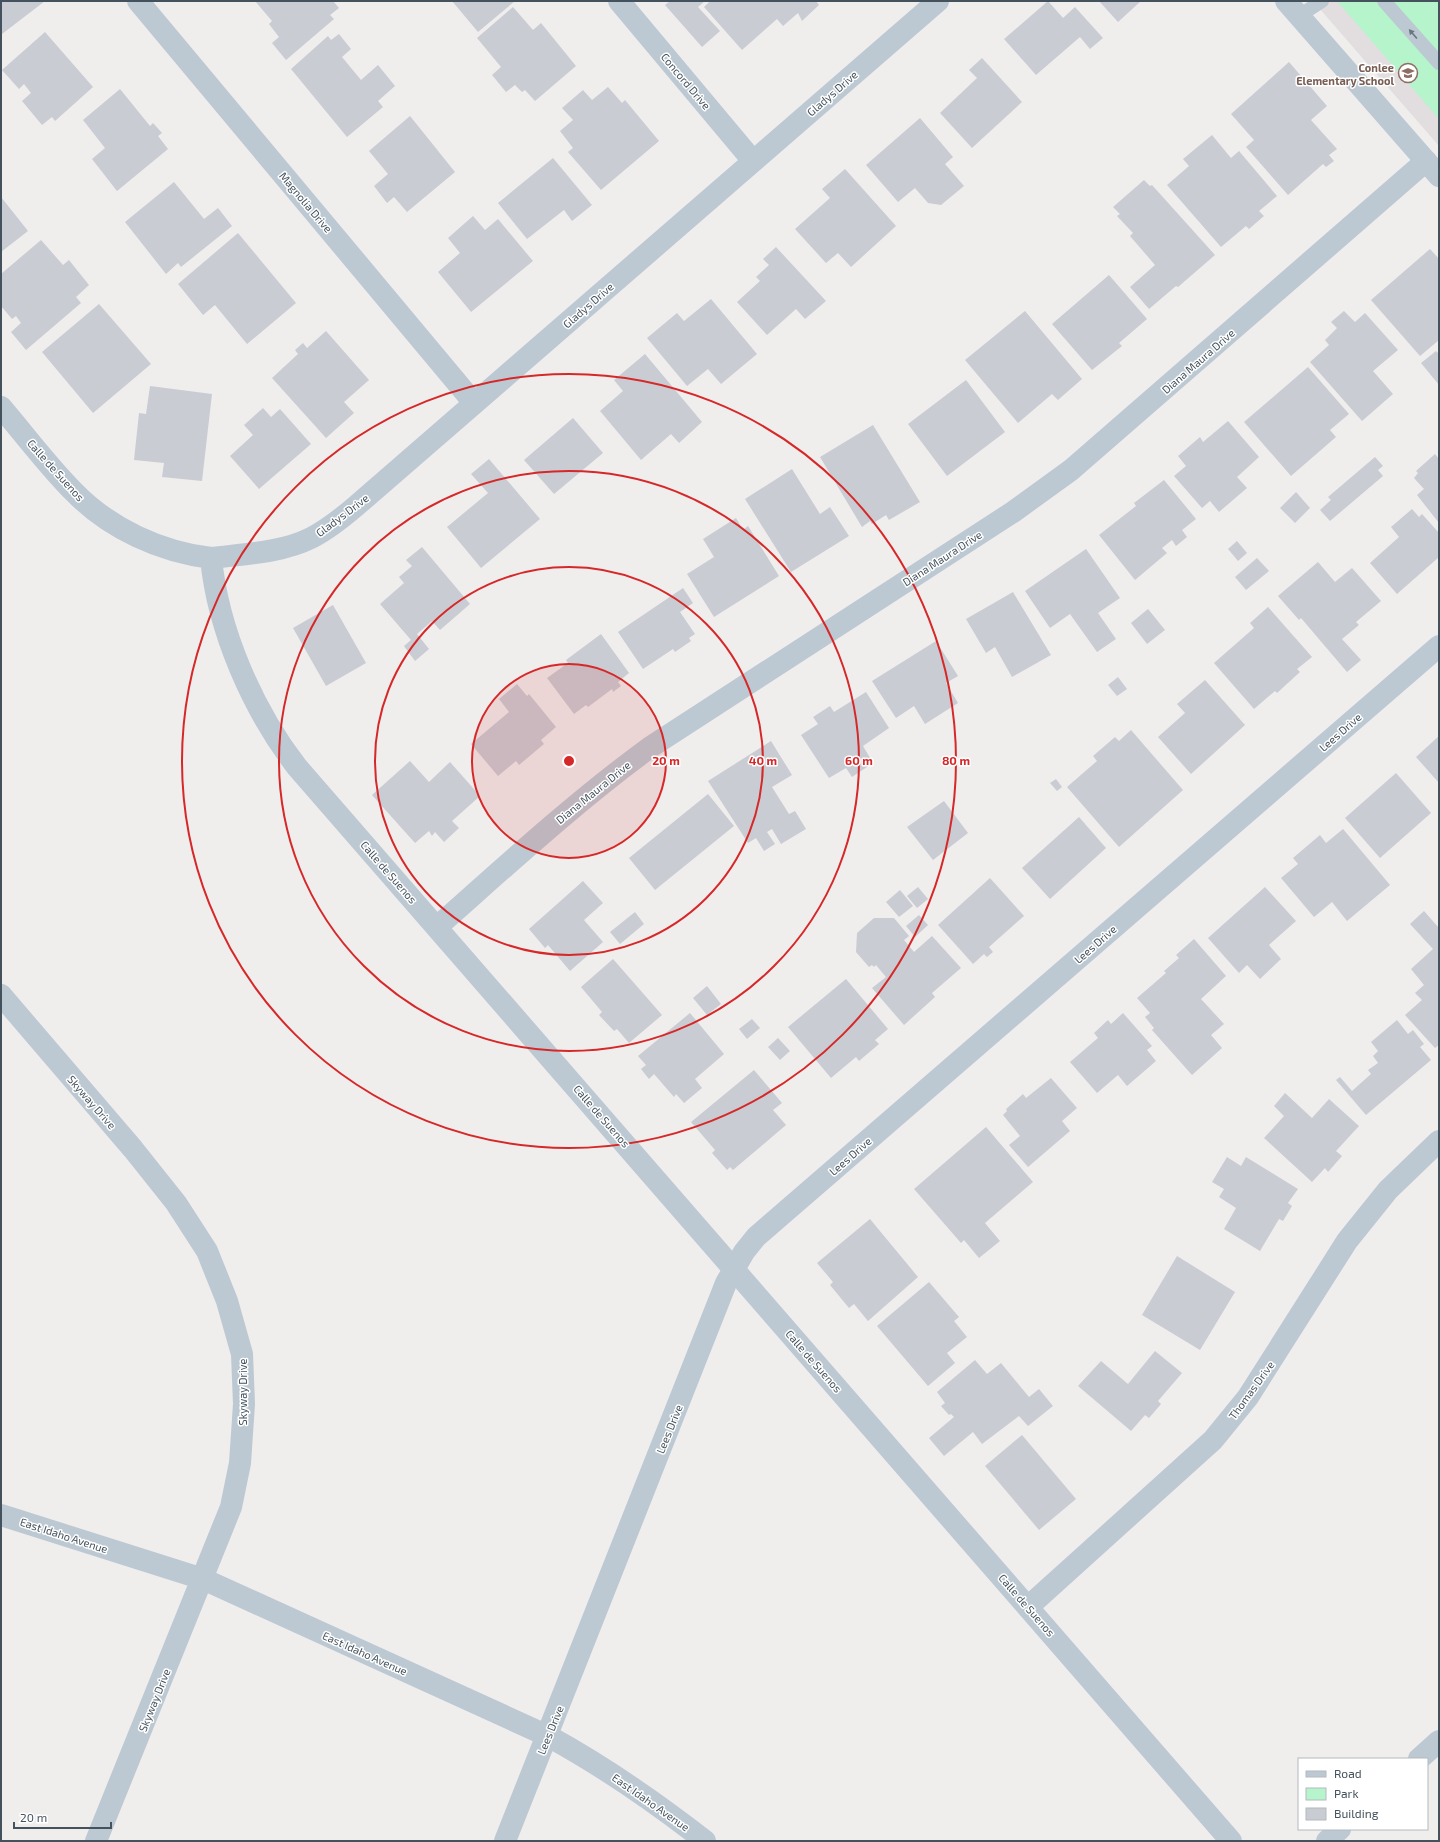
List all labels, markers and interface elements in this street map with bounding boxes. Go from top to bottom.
one-way arrow [1409,29,1418,39]
street label: Concord Drive [659,50,713,112]
place label: Conlee Elementary School [1296,61,1394,88]
school or university icon: Conlee Elementary School [1397,62,1419,84]
street label: Gladys Drive [804,68,860,118]
street label: Magnolia Drive [277,169,335,235]
street label: Gladys Drive [560,280,616,330]
street label: Diana Maura Drive [1159,326,1237,396]
street label: Calle de Suenos [25,436,87,504]
street label: Gladys Drive [313,491,371,539]
street label: Diana Maura Drive [900,527,984,588]
street label: Lees Drive [1316,710,1364,754]
text: 20 m [652,753,680,767]
text: 40 m [749,753,777,767]
text: 60 m [845,753,873,767]
text: 80 m [942,753,970,767]
centre of rings [562,754,576,768]
street label: Diana Maura Drive [553,758,633,826]
street label: Calle de Suenos [358,838,420,906]
street label: Lees Drive [1071,922,1119,966]
street label: Skyway Drive [65,1073,119,1132]
street label: Calle de Suenos [571,1082,633,1150]
street label: Lees Drive [826,1134,874,1178]
street label: Calle de Suenos [783,1327,845,1395]
street label: Thomas Drive [1225,1358,1277,1422]
street label: Skyway Drive [236,1359,249,1425]
street label: Lees Drive [653,1403,685,1455]
street label: East Idaho Avenue [19,1515,110,1555]
street label: Calle de Suenos [996,1571,1058,1639]
street label: East Idaho Avenue [321,1628,409,1678]
street label: Skyway Drive [135,1667,173,1733]
street label: Lees Drive [534,1704,566,1756]
legend [1298,1758,1428,1830]
text: Road [1334,1766,1362,1780]
street label: East Idaho Avenue [610,1770,692,1834]
text: Park [1334,1786,1359,1800]
scale bar [14,1804,111,1830]
text: Building [1334,1806,1379,1820]
text: 20 m [20,1810,47,1824]

